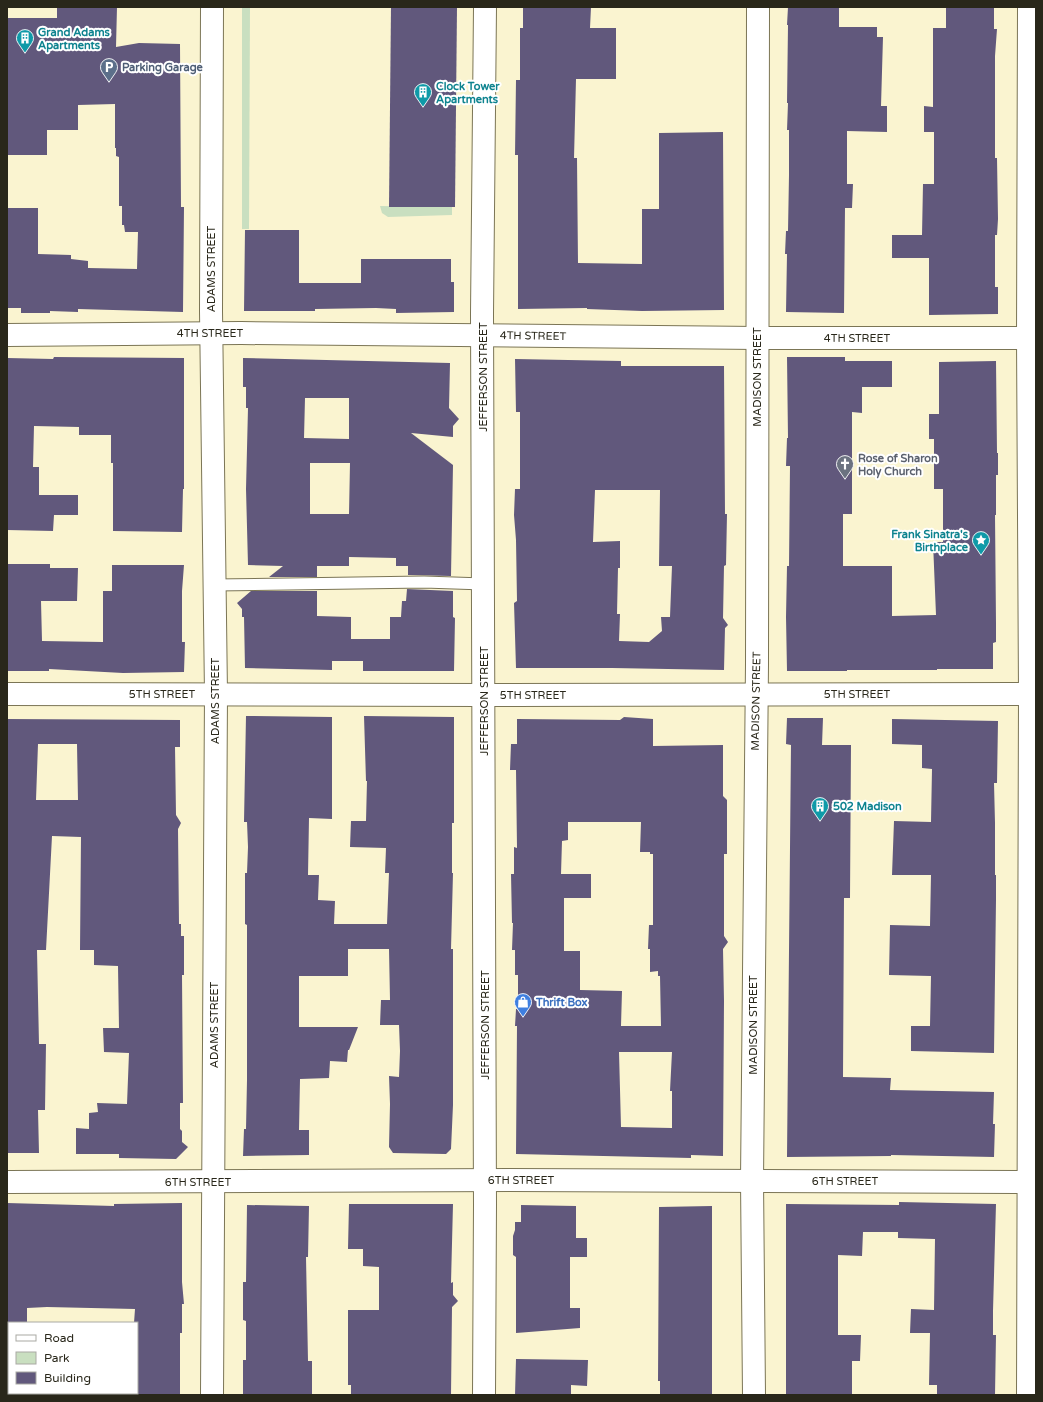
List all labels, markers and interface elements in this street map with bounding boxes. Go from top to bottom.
place label: Grand Adams Apartments [38,26,111,53]
building icon: Grand Adams Apartments [15,28,35,53]
parking icon: Parking Garage [99,57,119,82]
place label: Parking Garage [122,61,204,75]
place label: Clock Tower Apartments [436,80,500,107]
building icon: Clock Tower Apartments [413,82,433,107]
street label: ADAMS STREET [205,225,218,312]
street label: JEFFERSON STREET [477,322,490,432]
street label: 4TH STREET [177,327,243,340]
street label: MADISON STREET [751,327,764,427]
street label: 4TH STREET [500,329,567,343]
street label: 4TH STREET [824,332,890,345]
place label: Rose of Sharon Holy Church [858,452,938,479]
church icon: Rose of Sharon Holy Church [835,454,855,479]
place label: Frank Sinatra's Birthplace [891,528,969,555]
place icon: Frank Sinatra's Birthplace [971,530,991,555]
street label: JEFFERSON STREET [478,646,491,756]
street label: MADISON STREET [749,651,763,751]
street label: ADAMS STREET [209,657,222,744]
street label: 5TH STREET [129,688,195,701]
street label: 5TH STREET [824,688,890,701]
street label: 5TH STREET [500,689,566,702]
building icon: 502 Madison [810,796,830,821]
place label: 502 Madison [833,800,902,813]
street label: JEFFERSON STREET [479,970,492,1080]
street label: MADISON STREET [747,975,760,1075]
street label: ADAMS STREET [208,981,221,1068]
shop icon: Thrift Box [513,992,533,1017]
place label: Thrift Box [535,996,588,1009]
street label: 6TH STREET [488,1174,554,1187]
street label: 6TH STREET [812,1175,878,1188]
street label: 6TH STREET [165,1176,231,1189]
legend [8,1322,138,1394]
text: Road [44,1331,74,1345]
text: Park [44,1351,70,1365]
text: Building [44,1371,91,1385]

